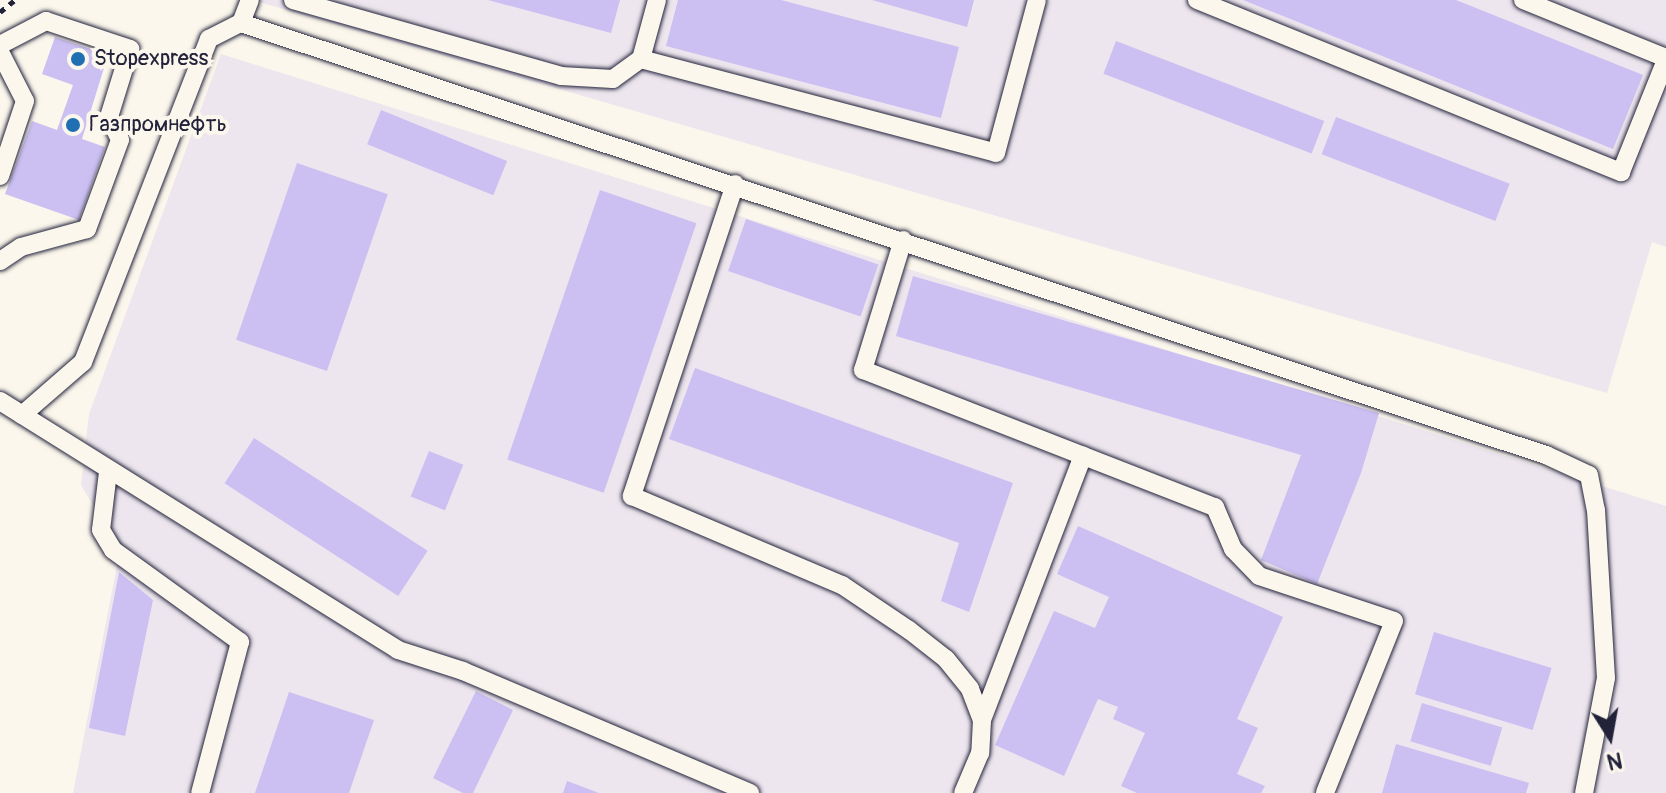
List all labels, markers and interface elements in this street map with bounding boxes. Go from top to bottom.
place label: Stopexpress [94,46,208,72]
marker: Stopexpress [69,50,87,68]
place label: Газпромнефть [89,112,227,138]
marker: Газпромнефть [64,116,82,134]
north arrow [1570,697,1650,777]
text: N [1605,745,1625,776]

